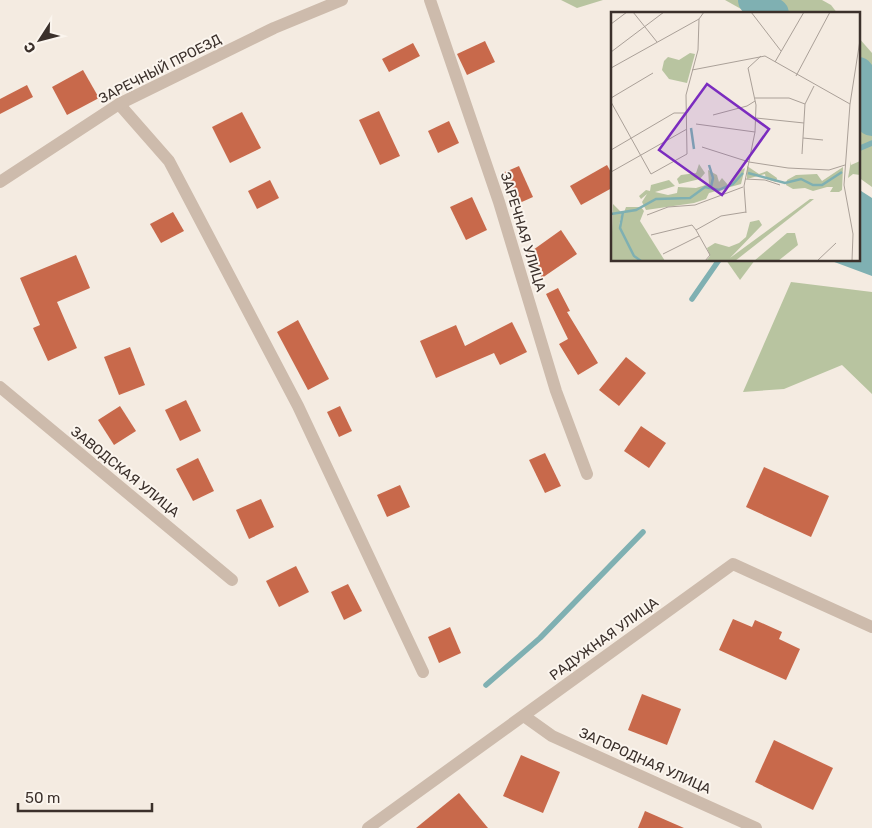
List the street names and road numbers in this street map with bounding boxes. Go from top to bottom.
street label: ЗАРЕЧНЫЙ ПРОЕЗД [95,30,224,107]
street label: ЗАРЕЧНАЯ УЛИЦА [497,170,550,295]
street label: ЗАВОДСКАЯ УЛИЦА [67,423,183,521]
street label: РАДУЖНАЯ УЛИЦА [546,594,662,684]
street label: ЗАГОРОДНАЯ УЛИЦА [576,724,714,798]

